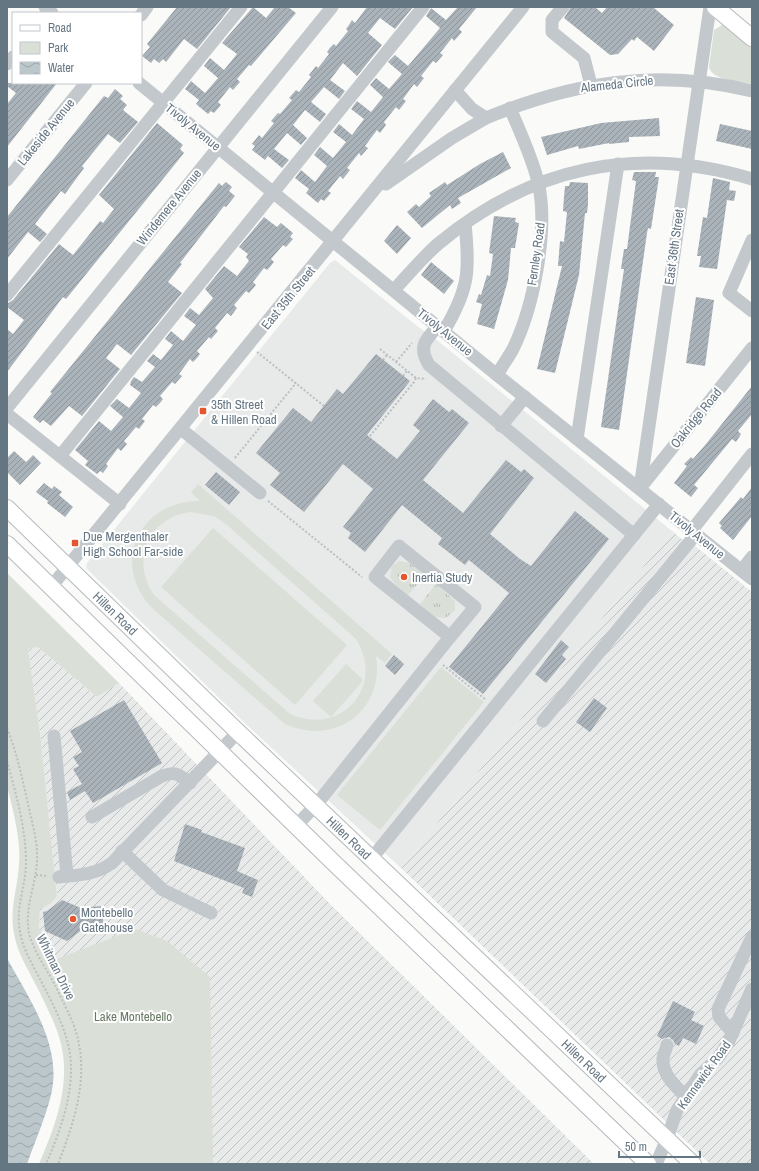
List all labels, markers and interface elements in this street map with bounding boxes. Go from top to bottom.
legend [12,12,142,84]
text: Road [48,20,72,36]
text: Park [48,40,68,56]
text: Water [48,60,75,76]
street label: Alameda Circle [579,72,654,96]
street label: Lakeside Avenue [14,95,78,169]
street label: Tivoly Avenue [162,99,224,155]
street label: Windemere Avenue [133,165,205,249]
street label: East 36th Street [660,208,688,286]
street label: Fernley Road [523,221,549,287]
street label: East 35th Street [257,263,319,333]
street label: Tivoly Avenue [414,304,476,360]
street label: Oakridge Road [667,385,725,451]
place label: 35th Street & Hillen Road [211,396,277,428]
marker: 35th Street & Hillen Road [198,406,208,416]
street label: Tivoly Avenue [666,507,728,563]
place label: Due Mergenthaler High School Far-side [83,528,183,560]
marker: Due Mergenthaler High School Far-side [70,538,80,548]
place label: Inertia Study [412,569,473,586]
marker: Inertia Study [399,572,409,582]
street label: Hillen Road [89,588,141,639]
street label: Hillen Road [323,812,375,863]
place label: Montebello Gatehouse [81,904,133,936]
marker: Montebello Gatehouse [68,914,78,924]
street label: Whitman Drive [33,931,79,1003]
park label: Lake Montebello [94,1008,172,1025]
street label: Hillen Road [558,1035,610,1086]
street label: Kennewick Road [673,1037,735,1113]
scale bar [619,1133,700,1159]
text: 50 m [625,1139,647,1155]

